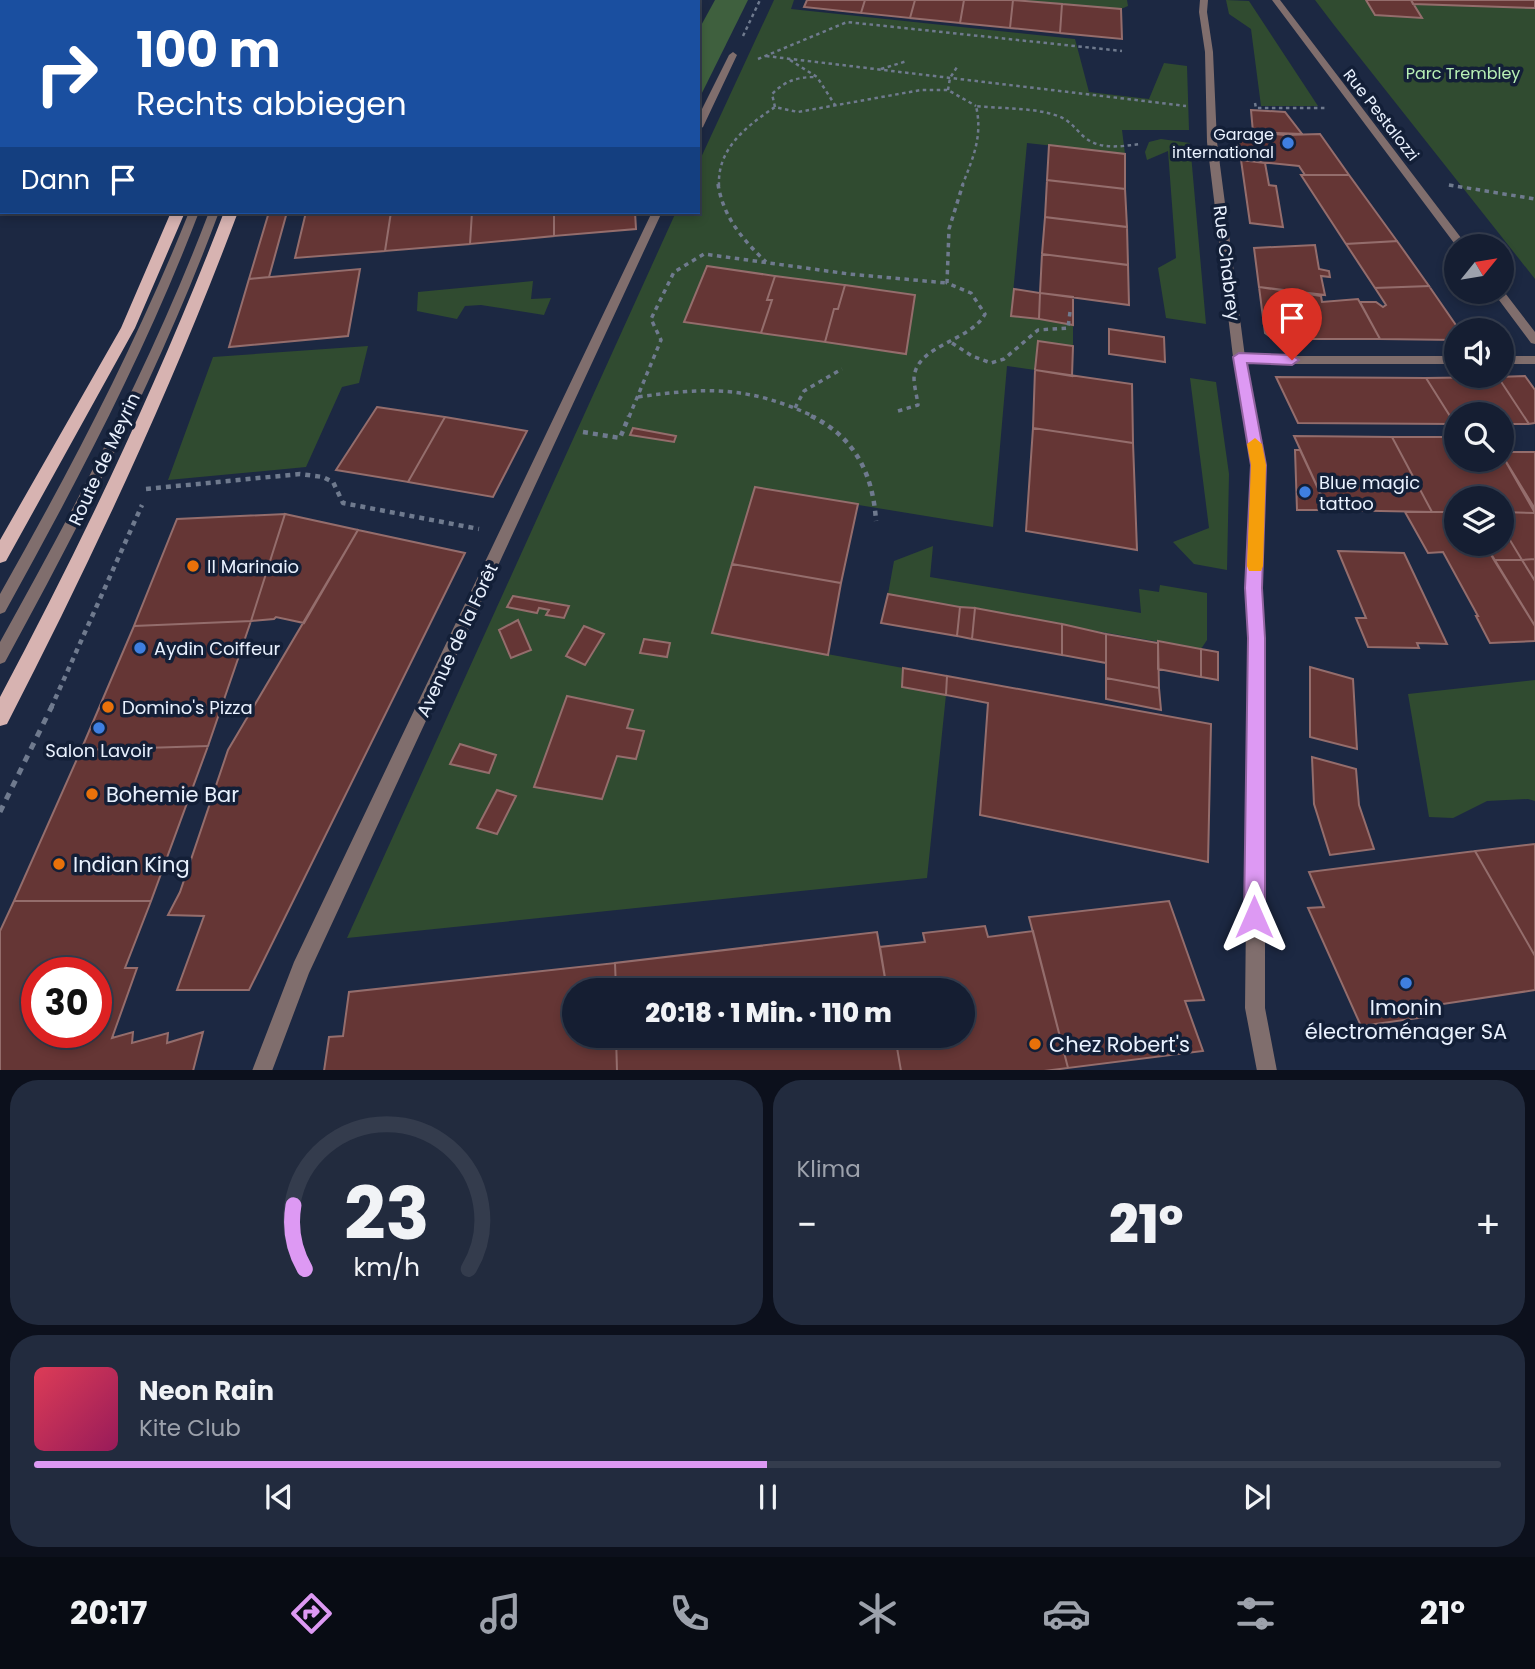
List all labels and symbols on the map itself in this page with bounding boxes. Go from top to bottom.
park label: Parc Trembley [1406,62,1520,85]
street label: Rue Pestalozzi [1338,64,1424,166]
place label: Garage international [1172,123,1274,164]
marker: Garage international [1280,135,1296,151]
street label: Rue Chabrey [1208,204,1246,322]
north arrow [1444,234,1514,304]
pin [1262,288,1322,360]
street label: Route de Meyrin [62,388,146,530]
place label: Blue magic tattoo [1319,470,1420,516]
marker: Blue magic tattoo [1297,484,1313,500]
place label: Il Marinaio [207,554,299,579]
marker: Il Marinaio [185,558,201,574]
street label: Avenue de la Forêt [410,559,504,721]
place label: Aydin Coiffeur [154,636,281,661]
marker: Aydin Coiffeur [132,640,148,656]
place label: Domino's Pizza [122,695,253,720]
marker: Domino's Pizza [100,699,116,715]
marker: Salon Lavoir [91,720,107,736]
place label: Salon Lavoir [45,738,153,763]
place label: Bohemie Bar [106,780,239,809]
marker: Bohemie Bar [84,786,100,802]
place label: Indian King [73,850,190,879]
marker: Indian King [51,856,67,872]
position arrow [1217,880,1291,954]
speed limit sign: 30 [21,957,112,1048]
marker: Imonin électroménager SA [1398,975,1414,991]
place label: Imonin électroménager SA [1305,993,1507,1046]
place label: Chez Robert's [1049,1030,1190,1059]
marker: Chez Robert's [1027,1036,1043,1052]

